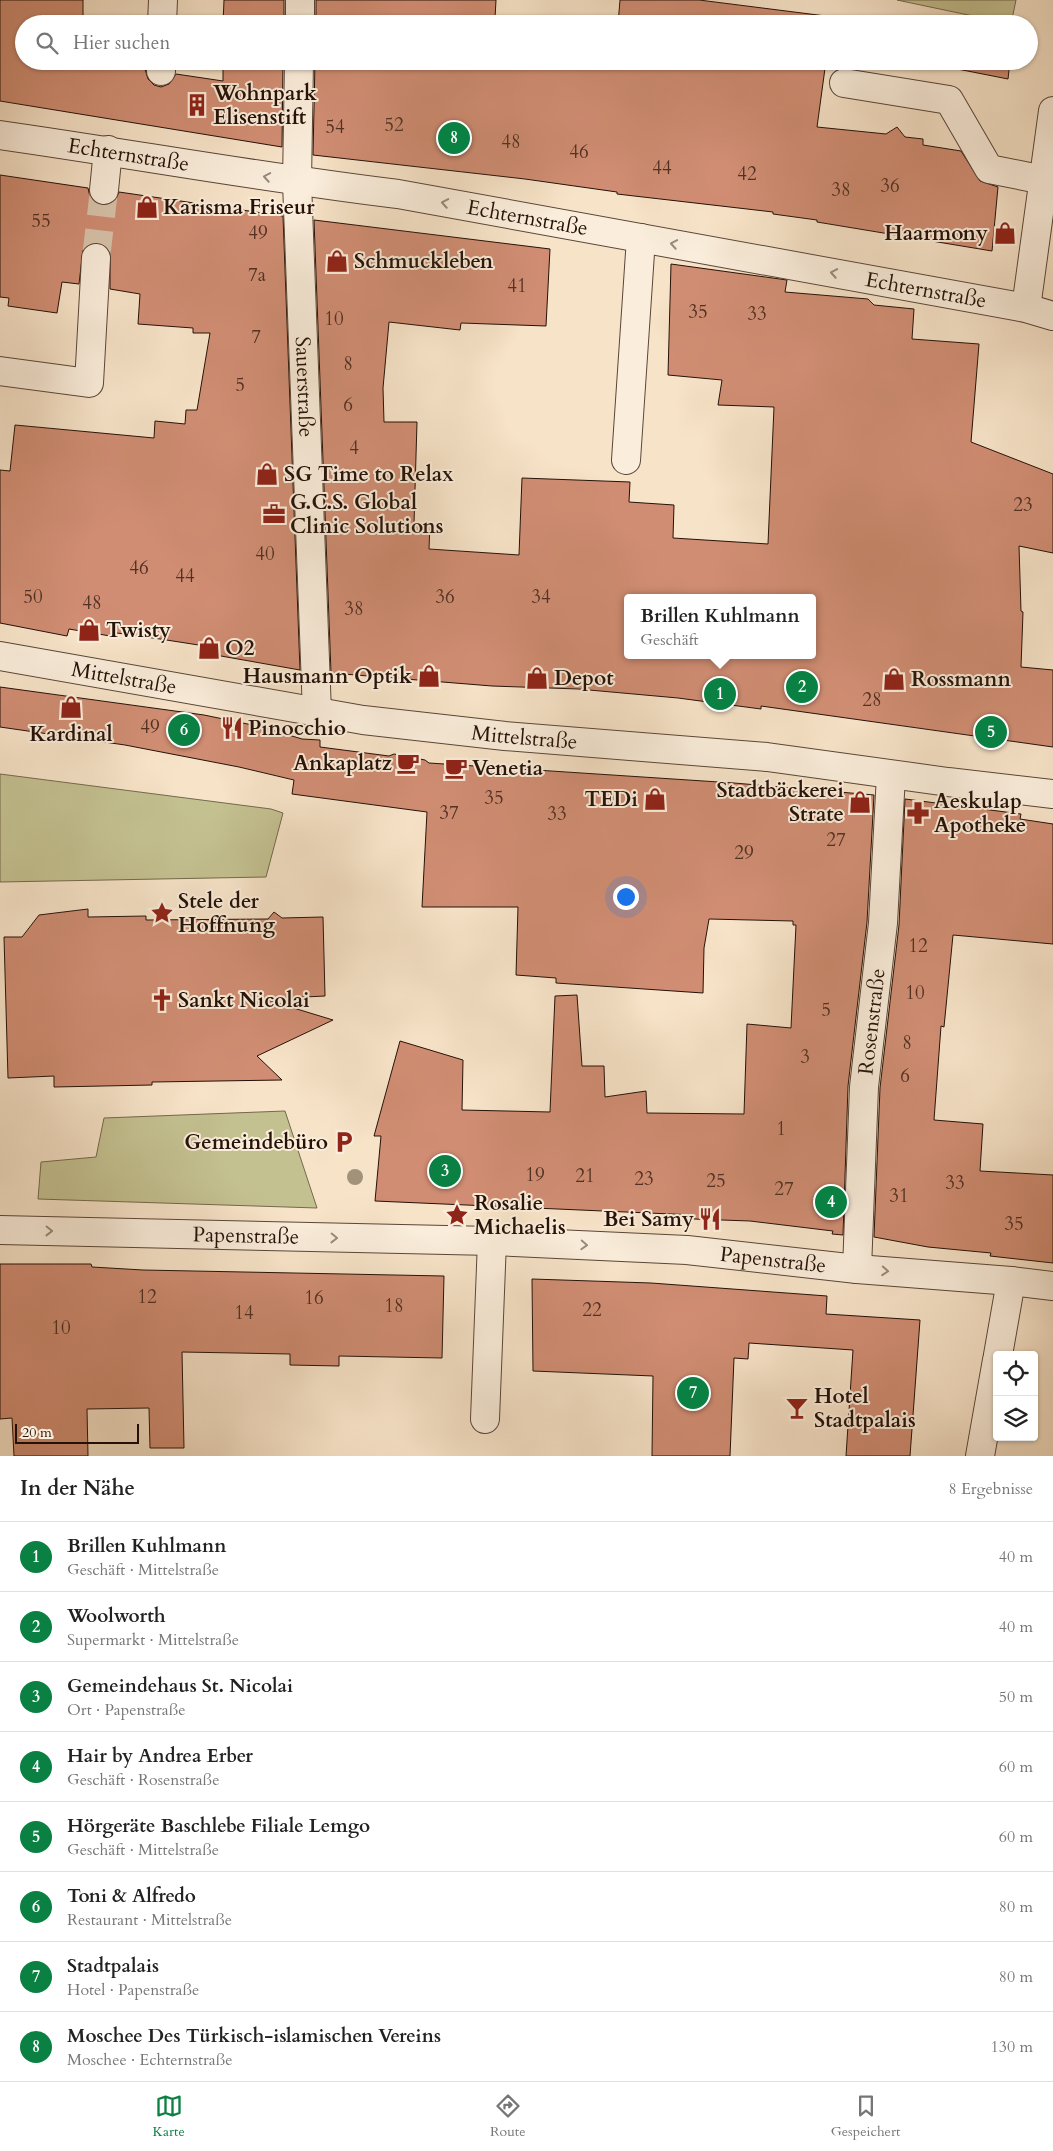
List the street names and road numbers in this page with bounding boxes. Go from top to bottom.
street label: Echternstraße [66,131,191,178]
street label: Echternstraße [465,192,590,243]
street label: Echternstraße [863,265,989,315]
street label: Sauerstraße [288,336,321,438]
street label: Mittelstraße [69,654,179,701]
street label: Mittelstraße [470,718,579,756]
street label: Rosenstraße [851,967,892,1076]
street label: Papenstraße [192,1220,300,1251]
street label: Papenstraße [719,1239,828,1280]

